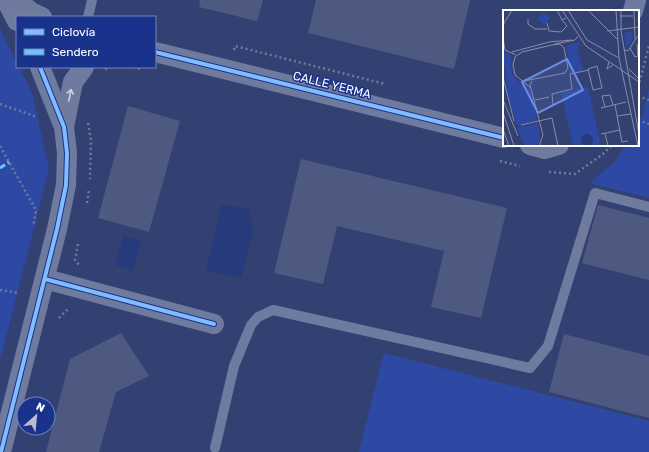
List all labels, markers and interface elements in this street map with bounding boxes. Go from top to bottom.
inset map [503,10,639,146]
legend [16,16,156,68]
text: Ciclovía [52,25,95,39]
text: Sendero [52,45,99,59]
street label: CALLE YERMA [292,69,372,101]
one-way arrow [67,89,75,102]
north arrow [16,396,56,436]
text: N [34,400,47,415]

